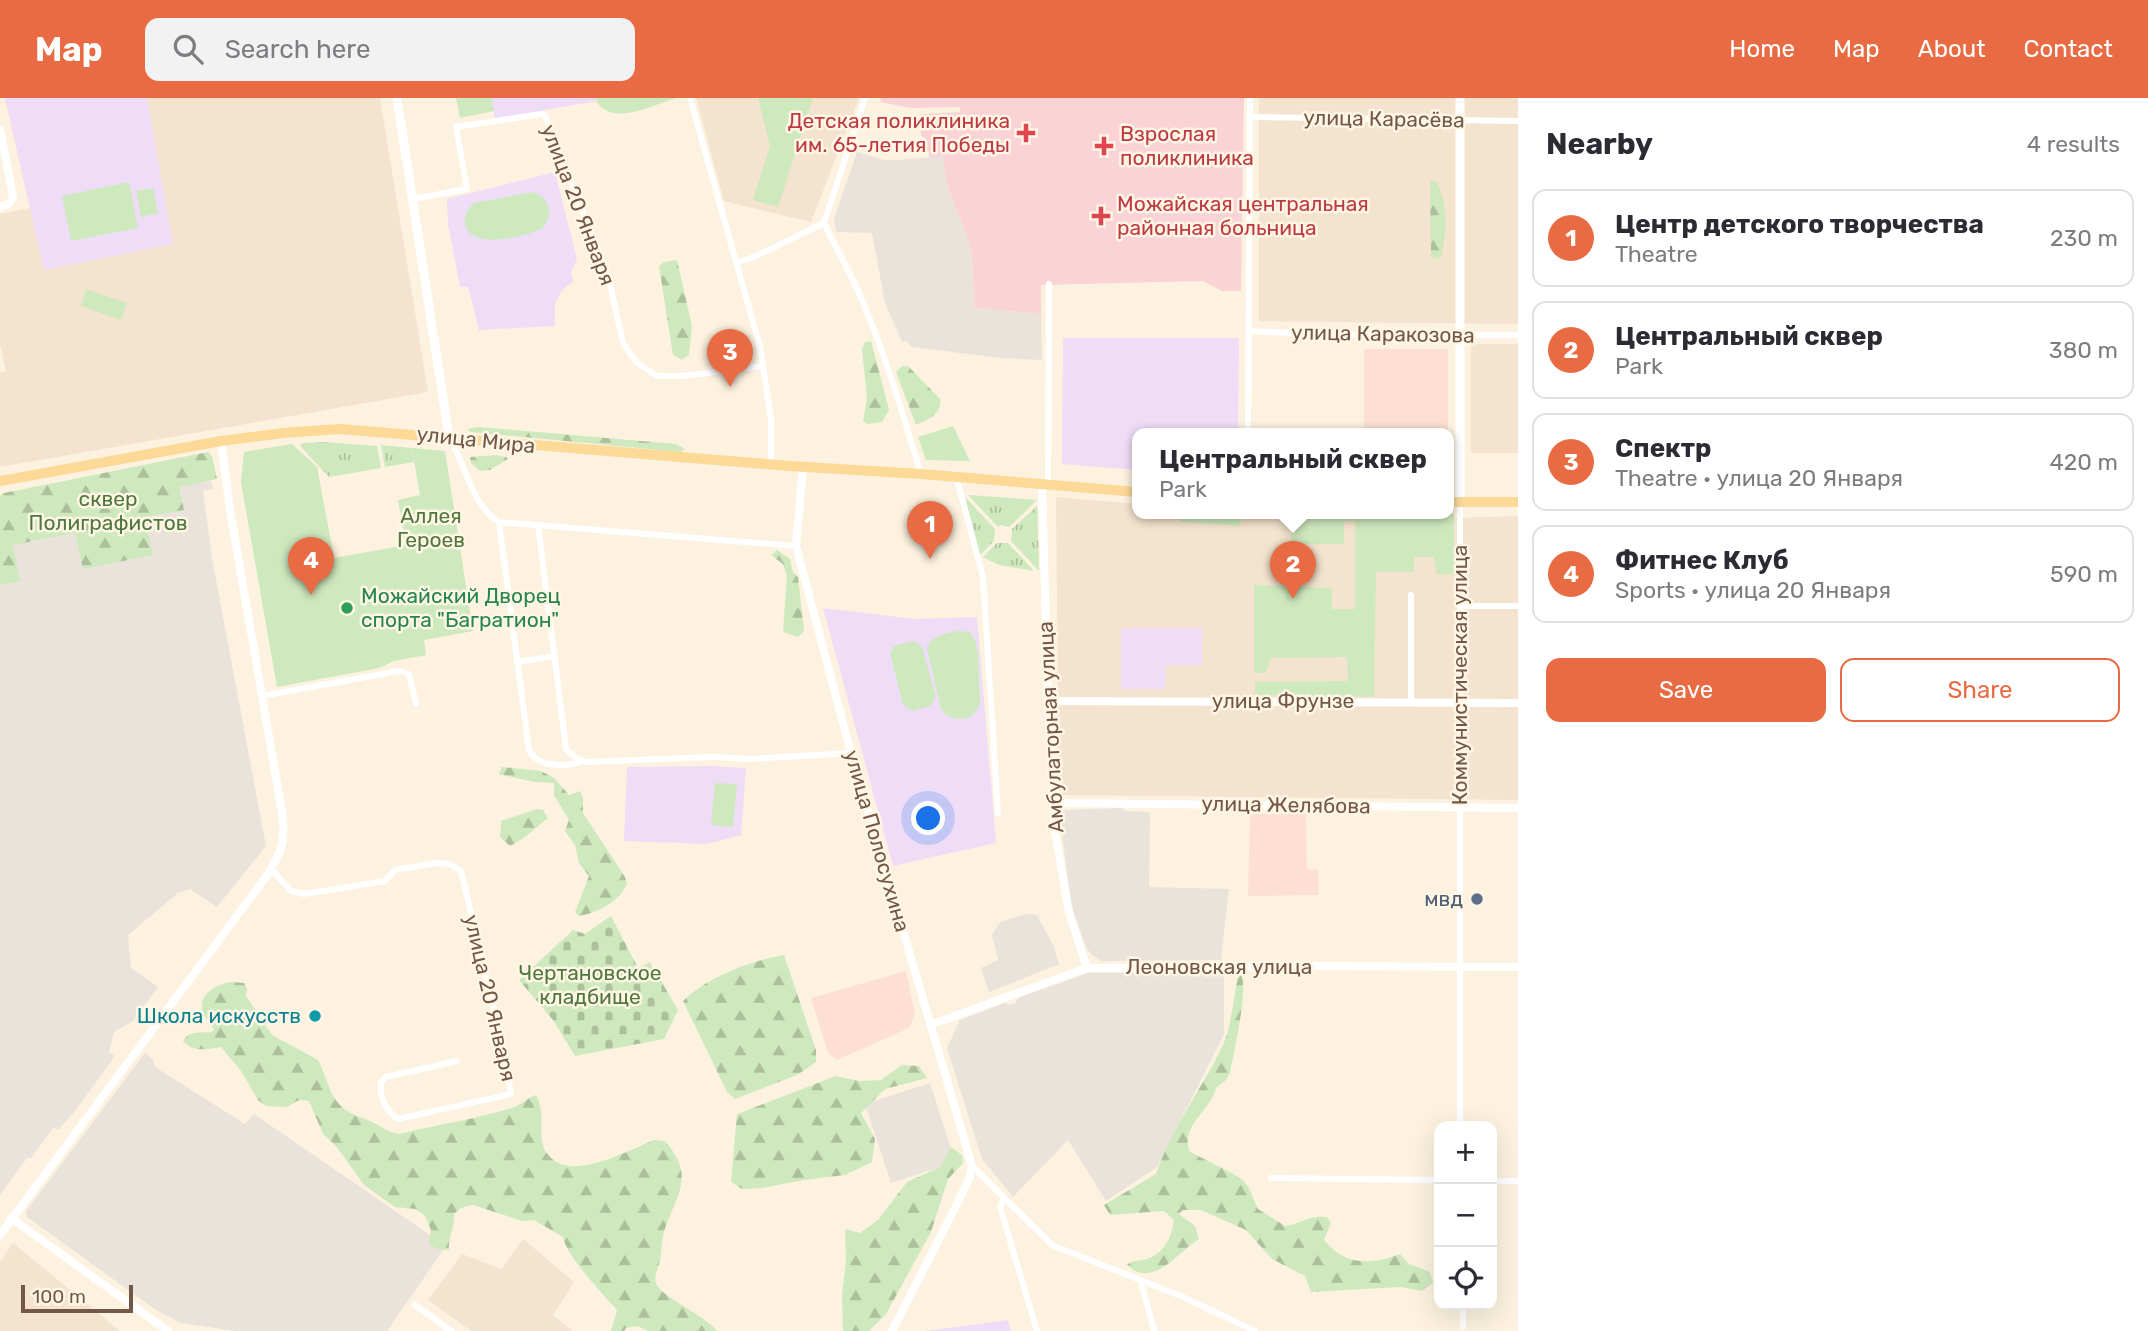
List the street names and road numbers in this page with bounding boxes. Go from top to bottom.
street label: улица Карасёва [1303,105,1465,132]
street label: улица 20 Января [536,121,621,289]
street label: улица Каракозова [1291,319,1475,348]
street label: улица Мира [416,421,537,458]
street label: Коммунистическая улица [1447,545,1472,805]
street label: Амбулаторная улица [1032,621,1069,833]
street label: улица Фрунзе [1212,688,1354,713]
street label: улица Полосухина [840,747,915,935]
street label: улица Желябова [1201,791,1371,818]
street label: улица 20 Января [459,912,522,1084]
street label: Леоновская улица [1126,954,1312,979]

